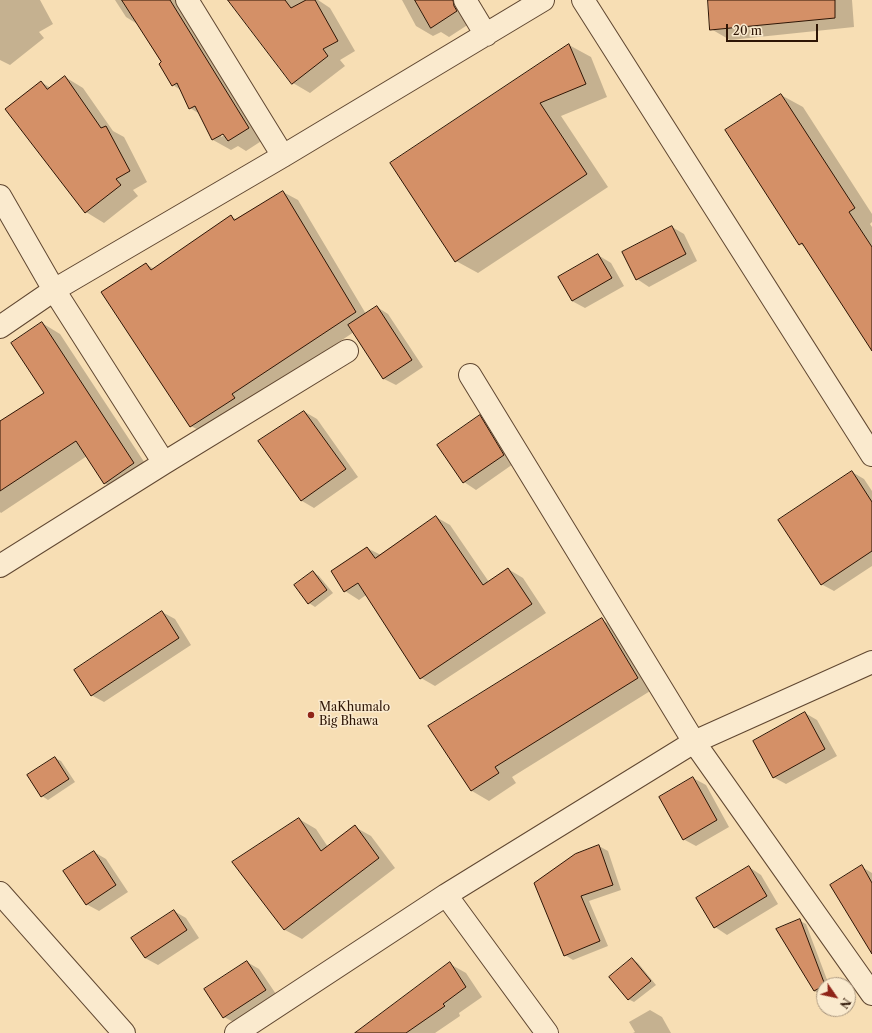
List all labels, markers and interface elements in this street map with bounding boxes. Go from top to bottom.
scale bar [728,16,820,42]
text: 20 m [733,23,762,38]
place label: MaKhumalo Big Bhawa [319,701,390,729]
marker: MaKhumalo Big Bhawa [306,710,316,720]
north arrow [816,977,856,1017]
text: N [837,995,854,1011]

